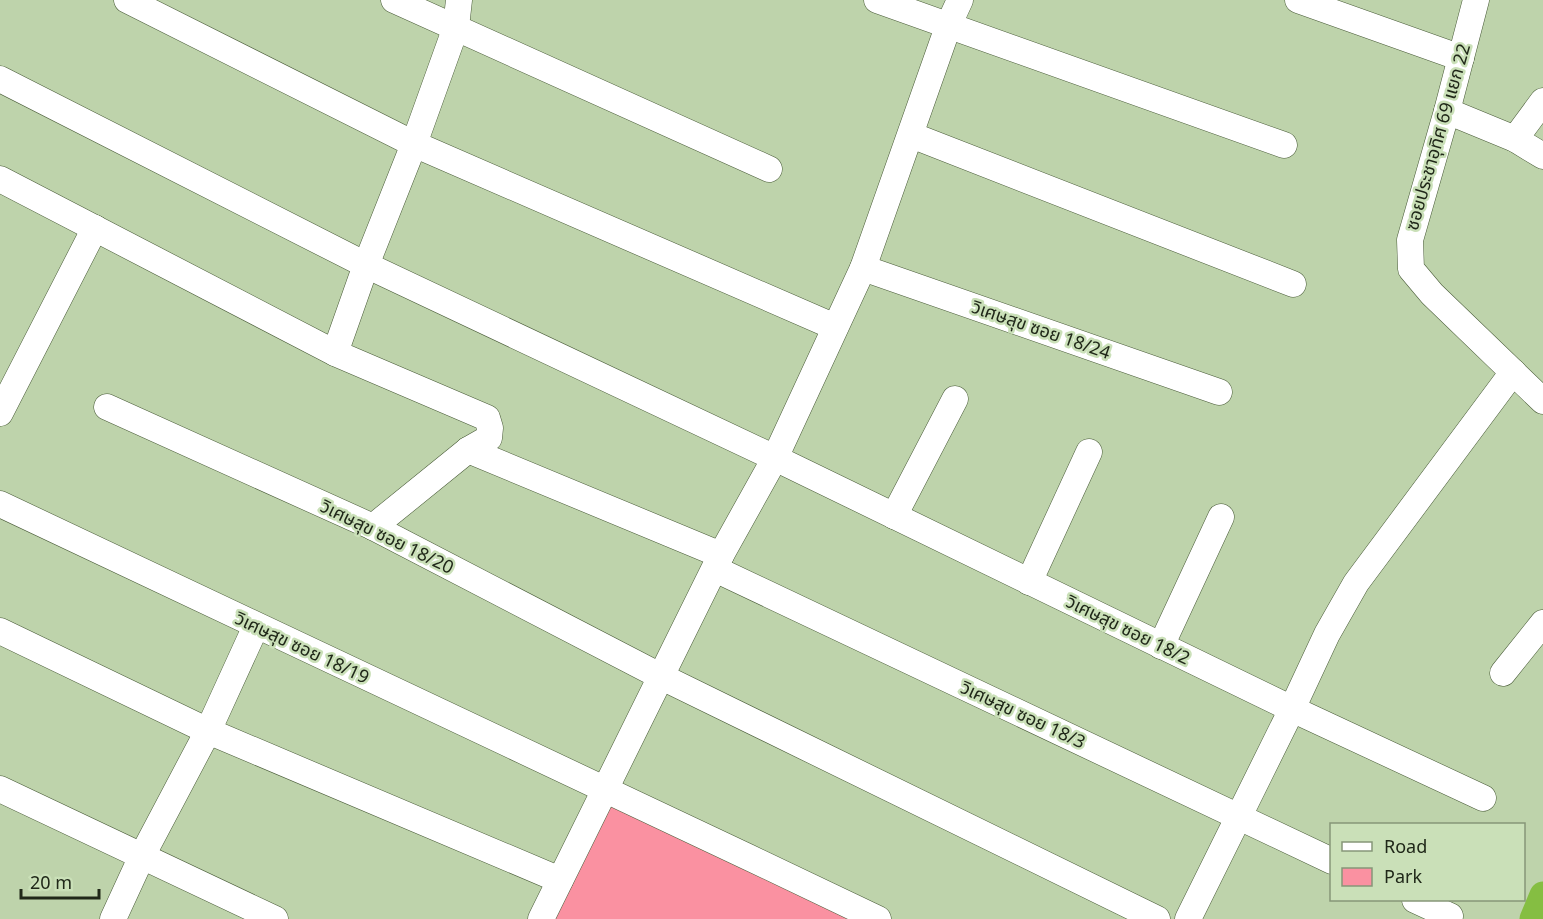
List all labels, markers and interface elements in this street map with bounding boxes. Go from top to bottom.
street label: ซอยประชาอุทิศ 69 แยก 22 [1399,41,1475,233]
street label: วิเศษสุข ซอย 18/24 [968,294,1114,364]
street label: วิเศษสุข ซอย 18/20 [316,493,458,579]
street label: วิเศษสุข ซอย 18/2 [1062,588,1194,669]
street label: วิเศษสุข ซอย 18/19 [231,605,373,689]
street label: วิเศษสุข ซอย 18/3 [956,674,1090,753]
legend [1330,823,1525,901]
text: Road [1384,834,1427,858]
scale bar [21,862,99,900]
text: Park [1384,864,1422,888]
text: 20 m [30,870,72,894]

